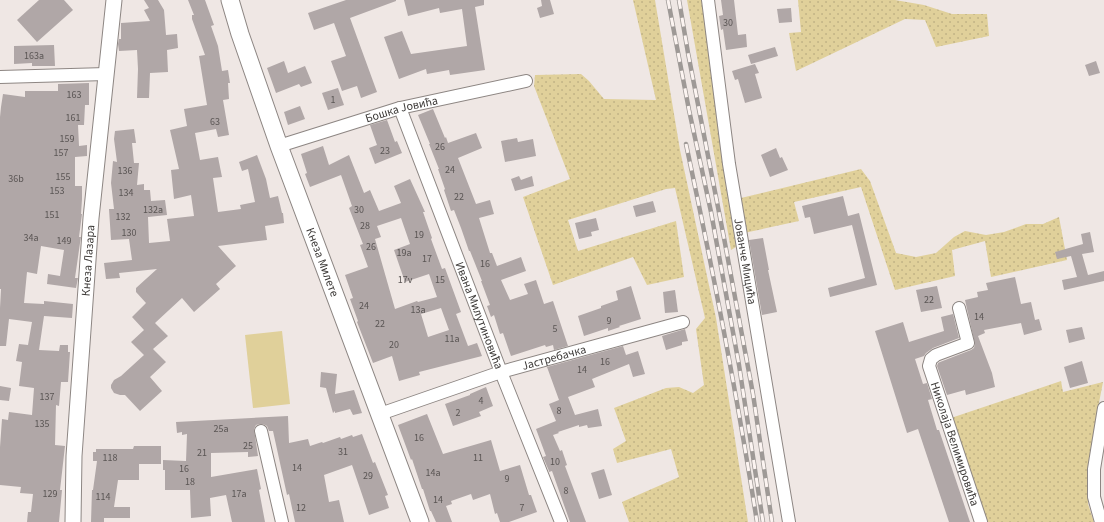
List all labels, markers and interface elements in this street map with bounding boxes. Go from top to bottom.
house number: 30 [723,16,733,30]
house number: 163a [24,49,44,63]
house number: 163 [67,88,81,102]
street label: Бошка Јовића [363,92,439,127]
house number: 1 [331,93,336,107]
house number: 161 [66,111,80,125]
house number: 63 [210,115,220,129]
house number: 159 [60,132,74,146]
house number: 26 [435,140,445,154]
house number: 23 [380,144,390,158]
house number: 157 [54,146,68,160]
house number: 24 [445,163,455,177]
house number: 136 [118,164,132,178]
house number: 155 [56,170,70,184]
house number: 36b [8,172,24,186]
house number: 153 [50,184,64,198]
house number: 134 [119,186,133,200]
house number: 22 [454,190,464,204]
house number: 132a [143,203,163,217]
house number: 30 [354,203,364,217]
house number: 151 [45,208,59,222]
house number: 132 [116,210,130,224]
street label: Јованче Мицића [729,217,760,306]
house number: 28 [360,219,370,233]
street label: Кнеза Лазара [77,224,99,297]
street label: Кнеза Милете [301,225,343,299]
house number: 130 [122,226,136,240]
house number: 19 [414,228,424,242]
house number: 34a [24,231,38,245]
house number: 149 [57,234,71,248]
house number: 26 [366,240,376,254]
house number: 19a [397,246,411,260]
house number: 17 [422,252,432,266]
house number: 16 [480,257,490,271]
street label: Ивана Милутиновића [451,259,507,372]
house number: 17v [398,273,413,287]
house number: 15 [435,273,445,287]
house number: 22 [924,293,934,307]
house number: 24 [359,299,369,313]
house number: 13a [411,303,425,317]
house number: 14 [974,310,984,324]
house number: 9 [607,314,612,328]
house number: 22 [375,317,385,331]
house number: 5 [553,322,558,336]
house number: 11a [445,332,459,346]
house number: 20 [389,338,399,352]
street label: Јастребачка [520,341,588,375]
house number: 16 [600,355,610,369]
house number: 14 [577,363,587,377]
street label: Николаја Велимировића [926,380,983,508]
house number: 137 [40,390,54,404]
house number: 4 [479,394,484,408]
house number: 8 [557,404,562,418]
house number: 2 [456,406,461,420]
house number: 135 [35,417,49,431]
house number: 25a [214,422,228,436]
house number: 16 [414,431,424,445]
house number: 25 [243,439,253,453]
house number: 31 [338,445,348,459]
house number: 21 [197,446,207,460]
house number: 118 [103,451,117,465]
house number: 11 [473,451,483,465]
house number: 10 [550,455,560,469]
house number: 14 [292,461,302,475]
house number: 16 [179,462,189,476]
house number: 14a [426,466,440,480]
house number: 29 [363,469,373,483]
house number: 9 [505,472,510,486]
house number: 18 [185,475,195,489]
house number: 8 [564,484,569,498]
house number: 129 [43,487,57,501]
house number: 17a [232,487,246,501]
house number: 114 [96,490,110,504]
house number: 14 [433,493,443,507]
house number: 12 [296,501,306,515]
house number: 7 [520,501,525,515]

